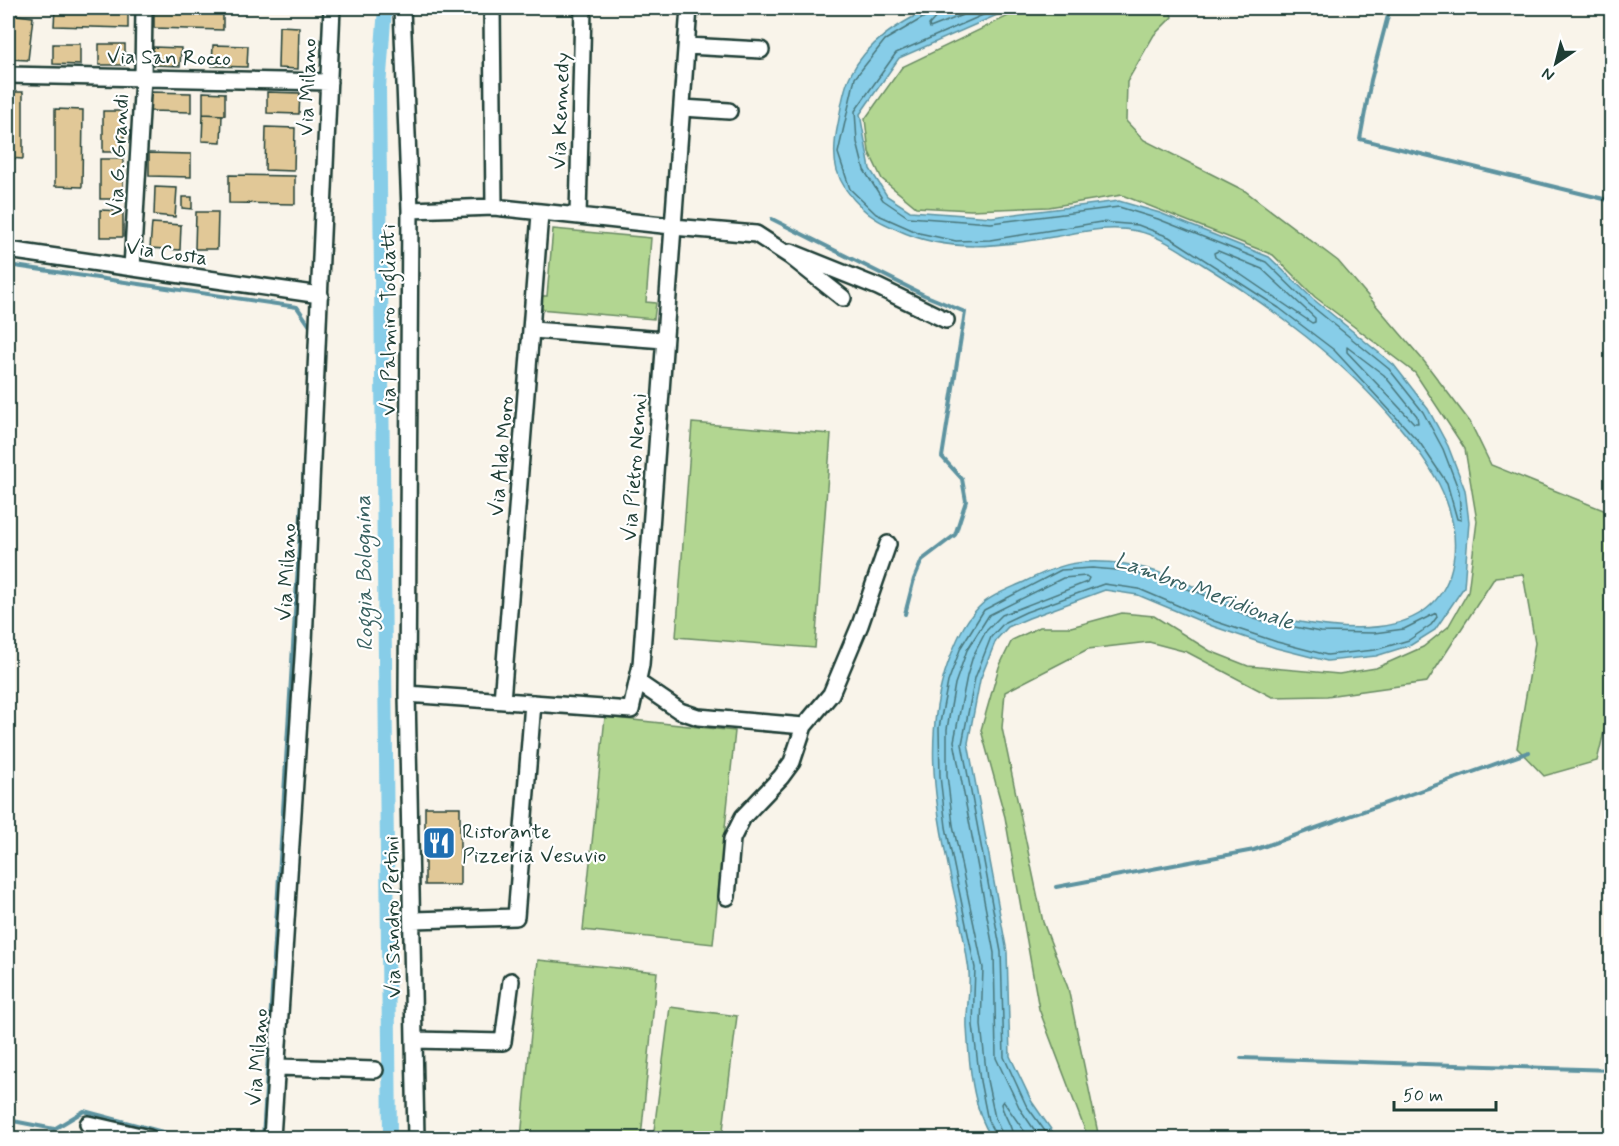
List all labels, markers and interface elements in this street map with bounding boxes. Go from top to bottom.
north arrow [1526,33,1586,93]
street label: Via Milano [292,38,324,136]
street label: Via San Rocco [107,43,231,73]
street label: Via Kennedy [545,52,577,170]
text: N [1538,62,1559,86]
street label: Via G. Grandi [102,93,136,217]
street label: Via Palmiro Togliatti [375,224,405,416]
street label: Via Costa [124,233,210,273]
street label: Via Pietro Nenni [616,392,654,542]
street label: Via Aldo Moro [483,395,521,517]
water label: Roggia Bolognina [350,495,383,651]
street label: Via Milano [270,522,304,622]
water label: Lambro Meridionale [1111,546,1299,638]
place label: Ristorante Pizzeria Vesuvio [462,818,606,870]
restaurant icon: Ristorante Pizzeria Vesuvio [421,825,457,861]
street label: Via Sandro Pertini [378,835,408,998]
street label: Via Milano [241,1007,275,1107]
scale bar [1394,1074,1496,1112]
text: 50 m [1403,1084,1443,1108]

